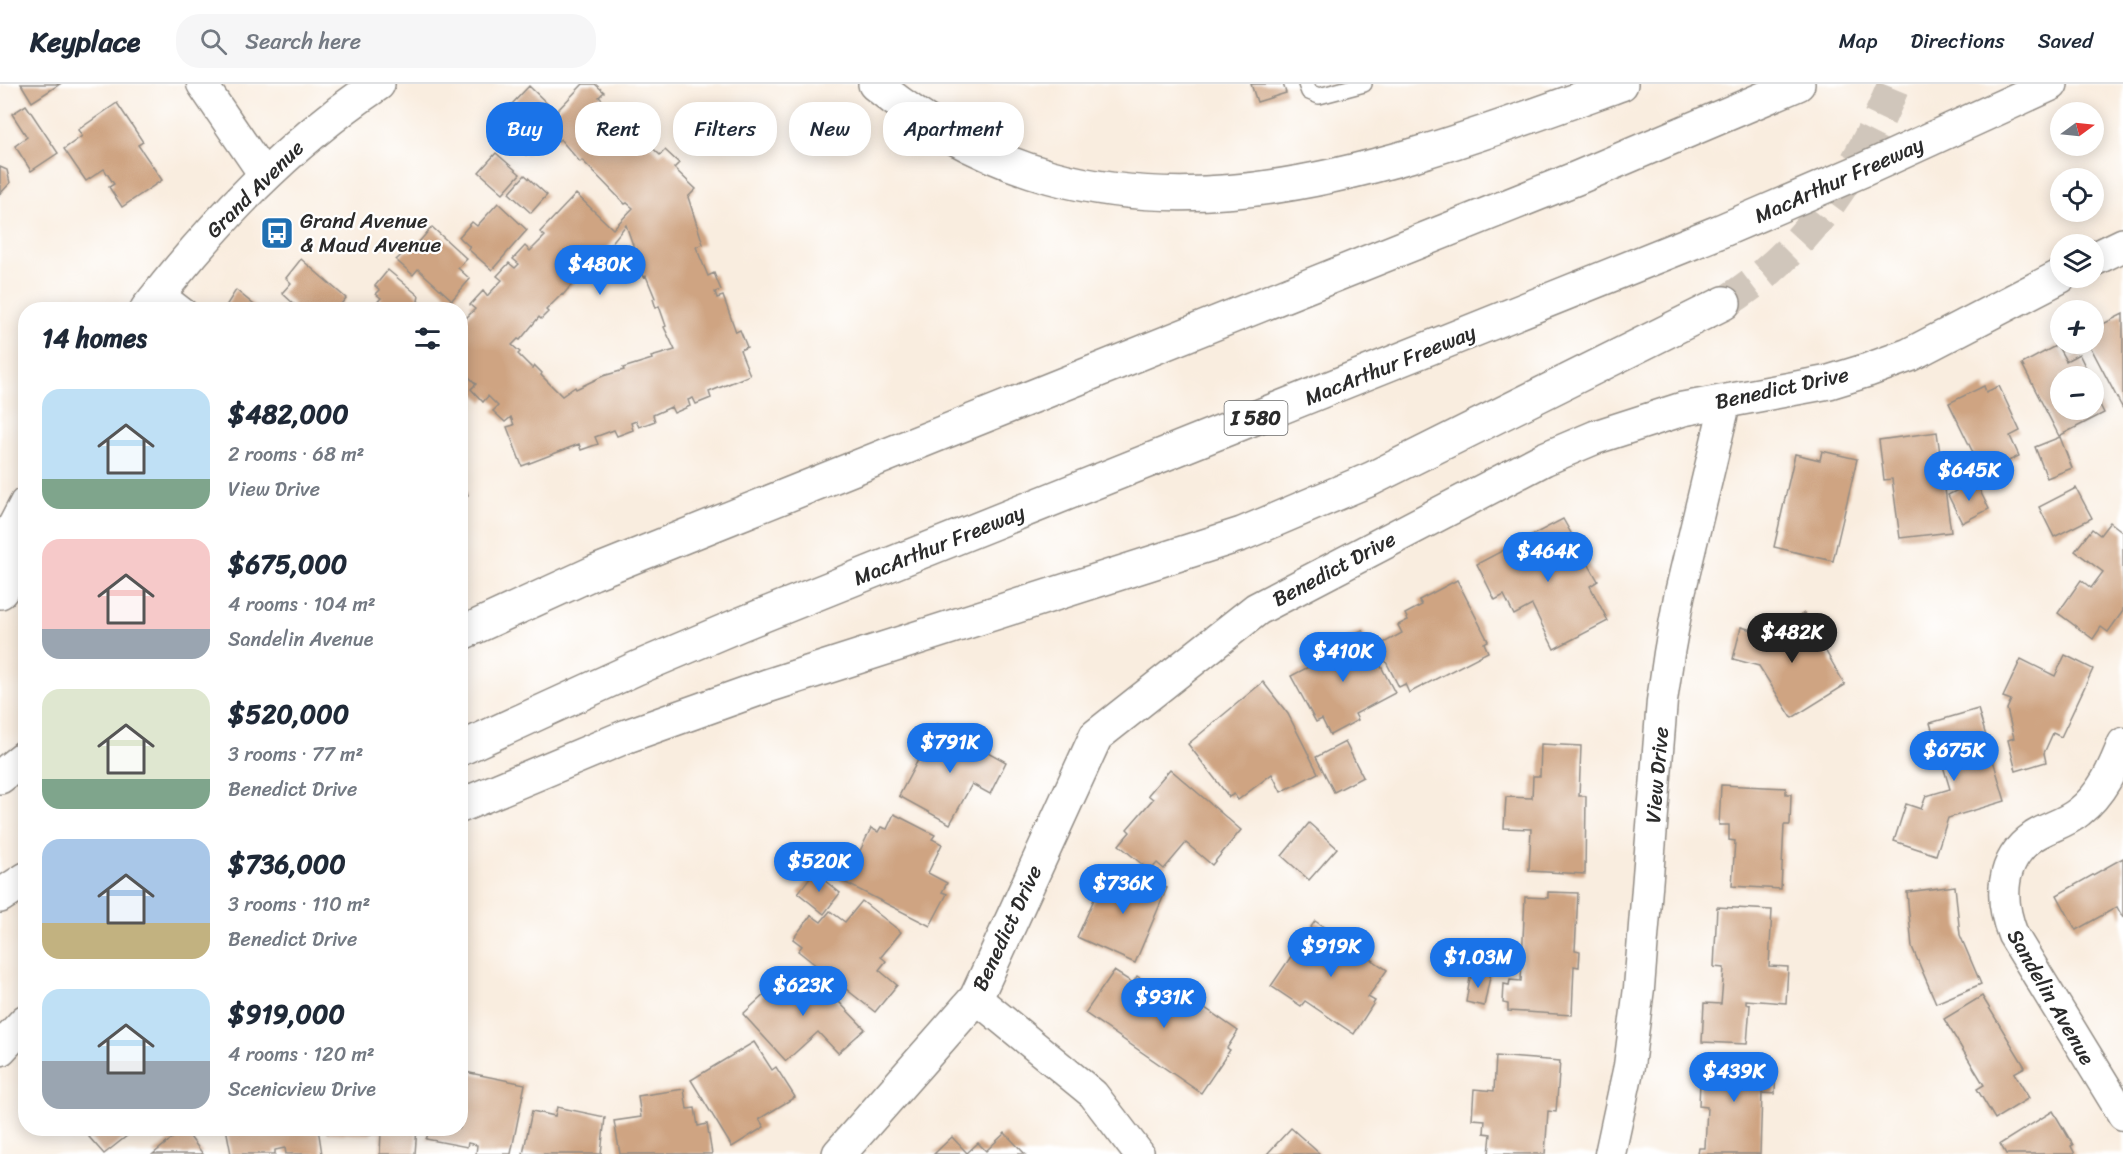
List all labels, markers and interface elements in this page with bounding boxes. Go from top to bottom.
search box [176,14,596,68]
text: Keyplace [30,17,140,66]
text: Search here [245,22,361,61]
text: Map [1839,22,1877,60]
text: Directions [1910,22,2005,60]
text: Saved [2038,22,2093,60]
icon: search [197,25,230,58]
chip: Buy [486,102,563,156]
chip: Rent [575,102,661,156]
chip: Filters [673,102,777,156]
chip: New [789,102,871,156]
chip: Apartment [883,102,1024,156]
north arrow [2050,102,2104,156]
map controls [2050,102,2104,420]
street label: MacArthur Freeway [1748,126,1930,234]
street label: Grand Avenue [196,130,314,248]
button: locate [2050,168,2104,222]
place label: Grand Avenue & Maud Avenue [300,202,442,264]
bus stop icon: Grand Avenue & Maud Avenue [259,215,295,251]
button: layers [2050,234,2104,288]
pin: $480K [558,245,642,296]
text: $480K [569,247,631,282]
button: + [2050,300,2104,354]
street label: MacArthur Freeway [1298,313,1482,417]
text: 14 homes [42,315,147,361]
icon: filters [411,322,444,355]
street label: Benedict Drive [1712,355,1852,421]
button: − [2050,366,2104,420]
text: $482,000 [228,391,349,437]
road number: I 580 [1224,401,1288,435]
icon: home [90,413,162,485]
text: 2 rooms · 68 m² [228,437,364,472]
pin: $645K [1927,451,2011,502]
text: $645K [1938,453,2000,488]
text: View Drive [228,472,320,507]
street label: MacArthur Freeway [847,493,1031,597]
street label: Benedict Drive [1265,520,1403,618]
pin: $464K [1506,532,1590,583]
text: $464K [1517,534,1579,569]
text: $675,000 [228,541,347,587]
icon: home [90,563,162,635]
text: 4 rooms · 104 m² [228,587,376,622]
pin: $482K [1750,613,1834,664]
text: $482K [1761,615,1823,650]
text: Sandelin Avenue [228,622,373,657]
pin: $410K [1301,632,1385,683]
text: $410K [1313,634,1373,669]
text: $520,000 [228,691,349,737]
icon: home [90,713,162,785]
pin: $791K [908,723,992,774]
text: $791K [921,725,979,760]
street label: View Drive [1634,725,1680,825]
pin: $675K [1912,731,1996,782]
text: $675K [1924,733,1984,768]
text: 3 rooms · 77 m² [228,737,363,772]
text: Benedict Drive [228,772,357,807]
text: $736,000 [228,841,346,887]
pin: $520K [777,842,861,893]
text: $520K [788,844,850,879]
street label: Benedict Drive [961,858,1053,998]
icon: home [90,863,162,935]
pin: $736K [1081,864,1165,915]
text: $736K [1093,866,1153,901]
text: 3 rooms · 110 m² [228,887,370,922]
street label: Sandelin Avenue [1996,921,2106,1073]
text: Benedict Drive [228,922,357,957]
pin: $919K [1289,927,1373,978]
text: $919K [1302,929,1360,964]
pin: $1.03M [1429,938,1527,989]
text: $1.03M [1444,940,1512,975]
pin: $623K [761,966,845,1017]
text: $623K [773,968,833,1003]
pin: $931K [1122,978,1206,1029]
text: $931K [1135,980,1193,1015]
text: $919,000 [228,991,345,1037]
icon: home [90,1013,162,1085]
text: 4 rooms · 120 m² [228,1037,375,1072]
pin: $439K [1692,1052,1776,1103]
text: $439K [1703,1054,1765,1089]
text: Scenicview Drive [228,1072,376,1107]

